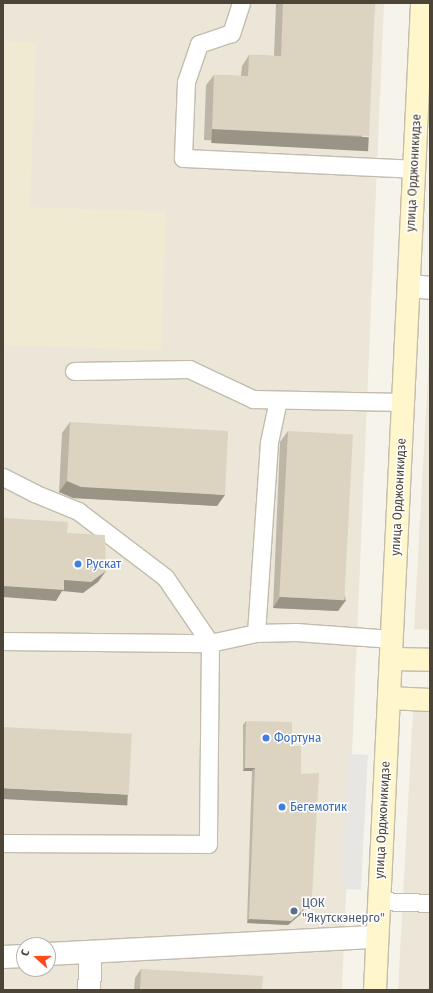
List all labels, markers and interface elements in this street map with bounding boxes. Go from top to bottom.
street label: улица Орджоникидзе [403,114,425,232]
street label: улица Орджоникидзе [388,438,410,556]
place label: Рускат [86,556,121,572]
marker: Рускат [73,559,83,569]
place label: Фортуна [274,730,321,746]
marker: Фортуна [261,733,271,743]
street label: улица Орджоникидзе [372,761,394,879]
place label: Бегемотик [290,799,347,815]
marker: Бегемотик [277,802,287,812]
place label: ЦОК "Якутскэнерго" [302,896,385,927]
marker: ЦОК "Якутскэнерго" [289,906,299,916]
north arrow [16,937,56,977]
text: С [18,948,32,958]

